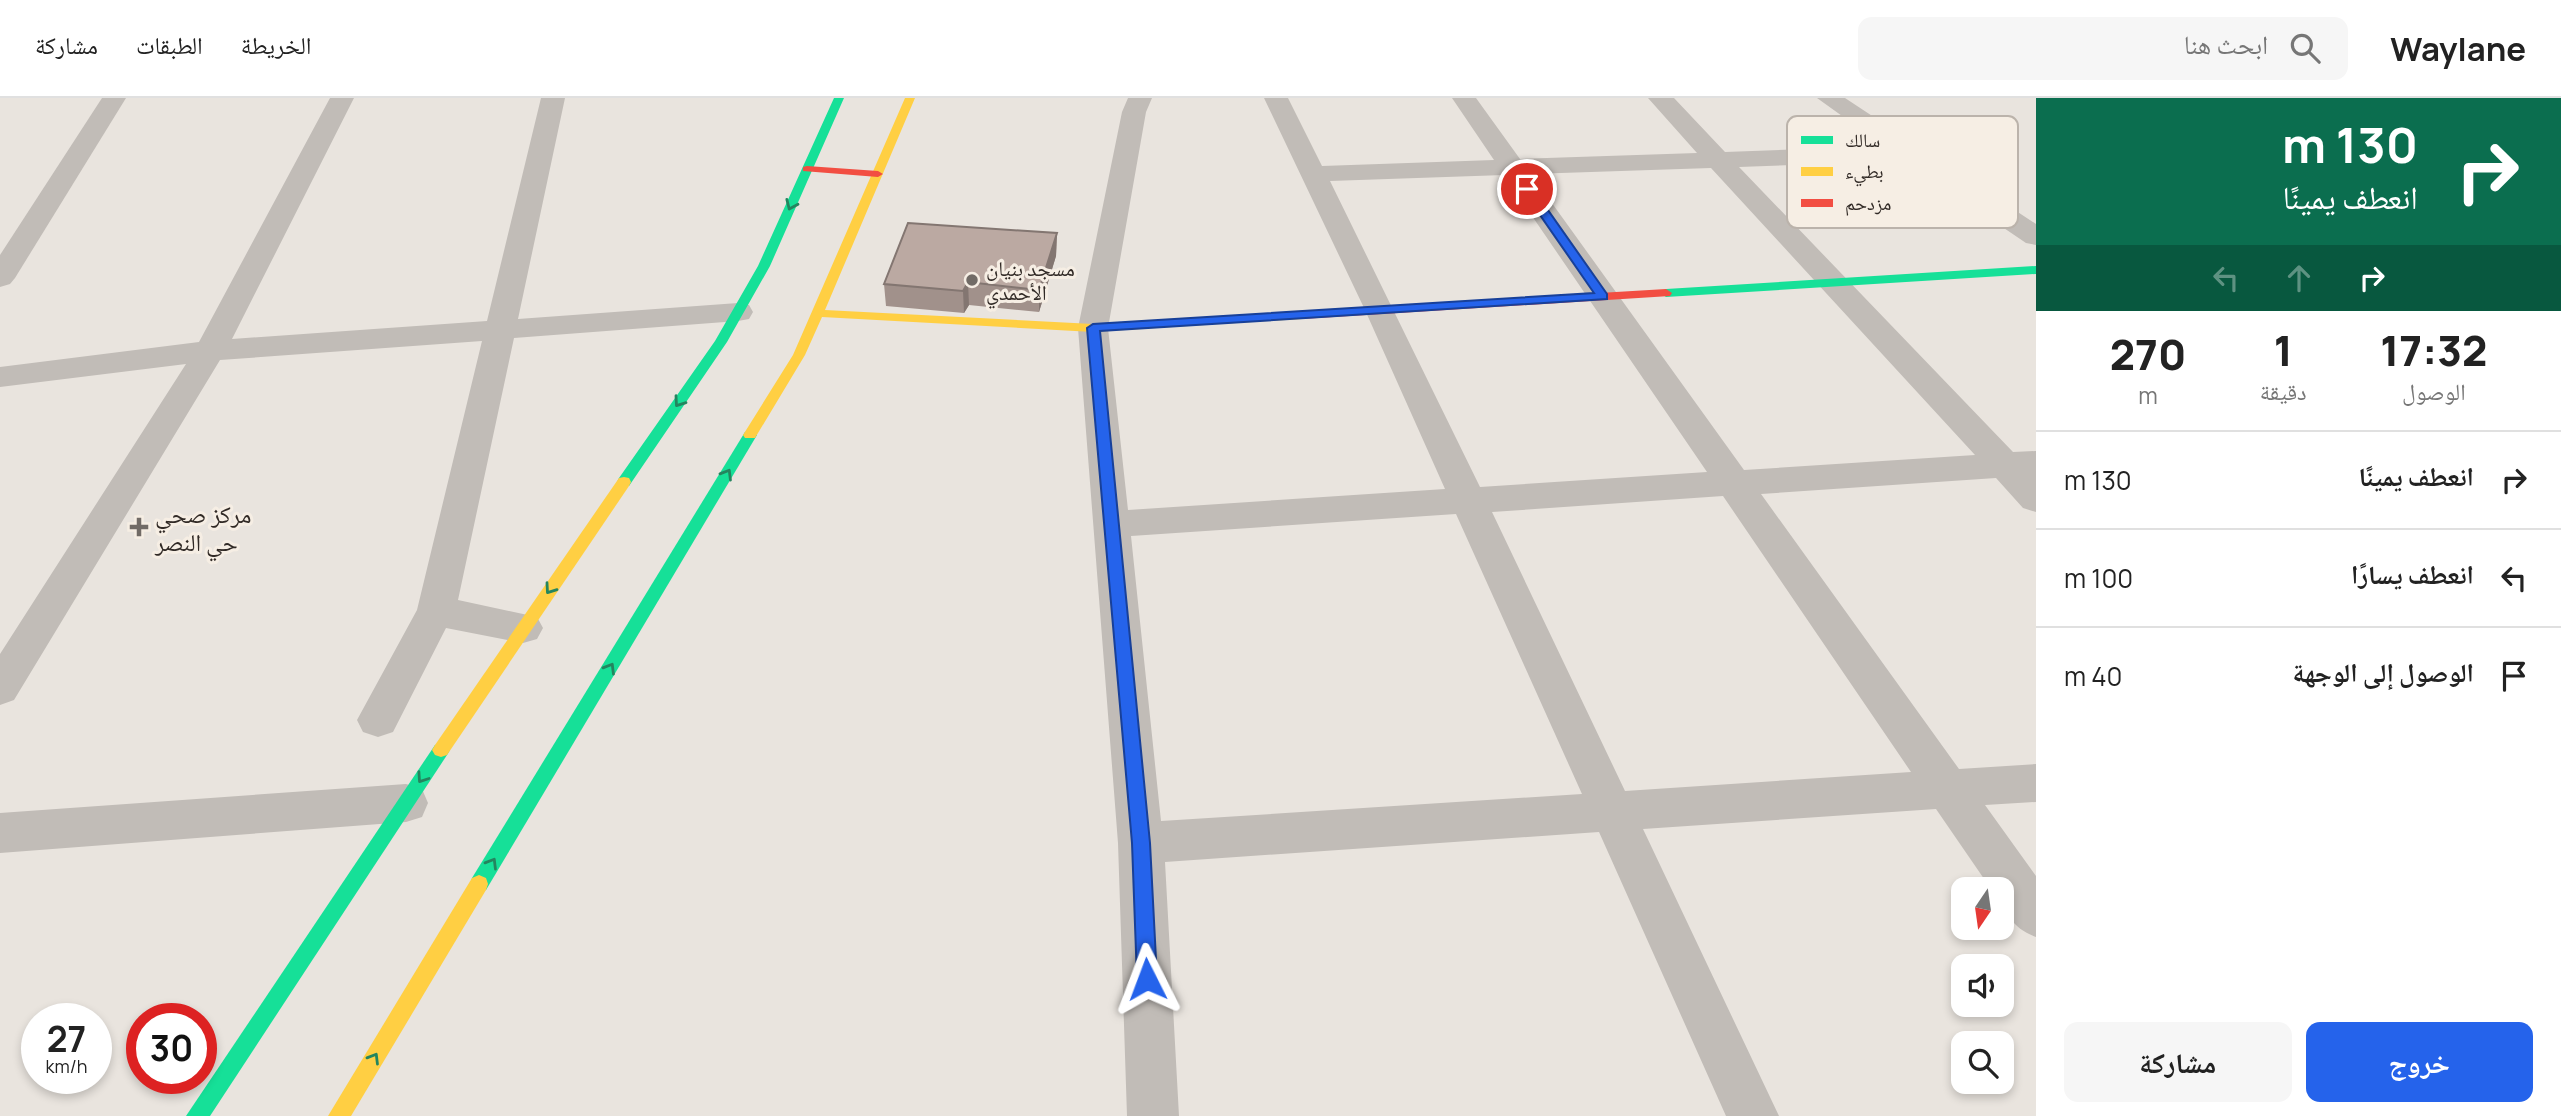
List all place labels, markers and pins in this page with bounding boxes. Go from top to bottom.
pin [1497,159,1557,219]
place label: مسجد بنيان الأحمدي [986,254,1075,309]
marker: مسجد بنيان الأحمدي [964,272,980,288]
place label: مركز صحي حي النصر [154,497,251,562]
marker: مركز صحي حي النصر [129,517,149,537]

